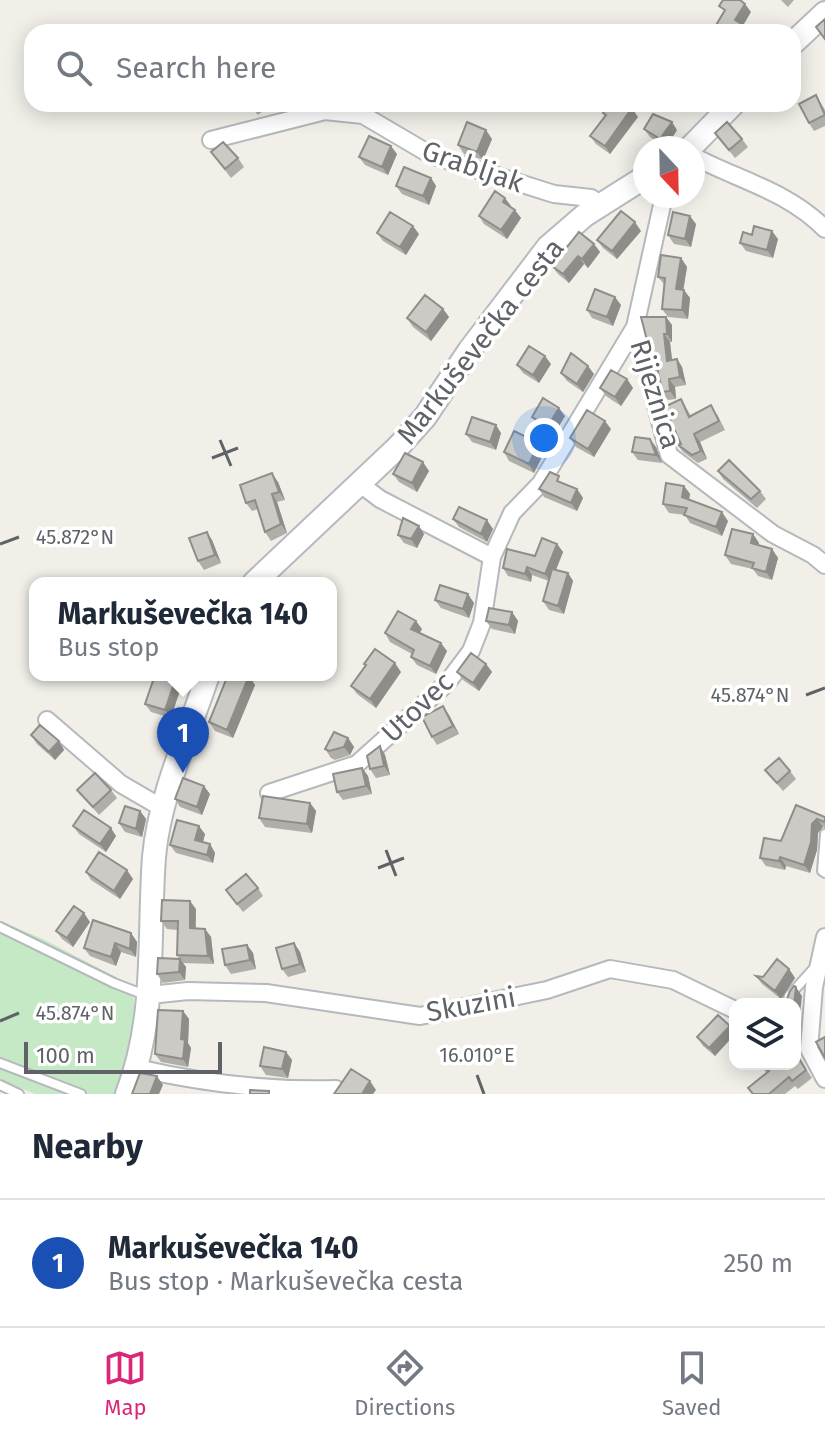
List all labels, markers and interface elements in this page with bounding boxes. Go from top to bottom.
search box [24,24,801,112]
icon: search [52,46,96,90]
text: Search here [116,50,276,86]
street label: Grabljak [418,134,528,199]
north arrow [633,136,705,208]
street label: Markuševečka cesta [390,232,571,451]
street label: Rijeznica [623,335,688,453]
your location [524,418,564,458]
text: 45.872°N [36,525,114,549]
popup [29,577,337,681]
text: Markuševečka 140 [58,596,308,632]
text: Bus stop [58,632,160,663]
street label: Utovec [375,665,460,749]
text: 45.874°N [711,683,789,707]
pin: 1 [157,707,209,773]
street label: Skuzini [424,980,518,1029]
map controls [729,998,801,1070]
button: layers [729,998,801,1070]
text: 45.874°N [36,1001,114,1025]
scale bar [24,1038,222,1074]
text: 100 m [36,1042,95,1069]
text: 16.010°E [439,1043,515,1067]
text: Nearby [32,1126,143,1167]
text: Markuševečka 140 [108,1230,358,1266]
text: 1 [52,1248,64,1279]
text: 250 m [723,1248,793,1279]
text: Bus stop · Markuševečka cesta [108,1266,463,1297]
tab: Map [103,1346,147,1421]
tab: Directions [354,1346,455,1421]
tab: Saved [662,1346,722,1421]

